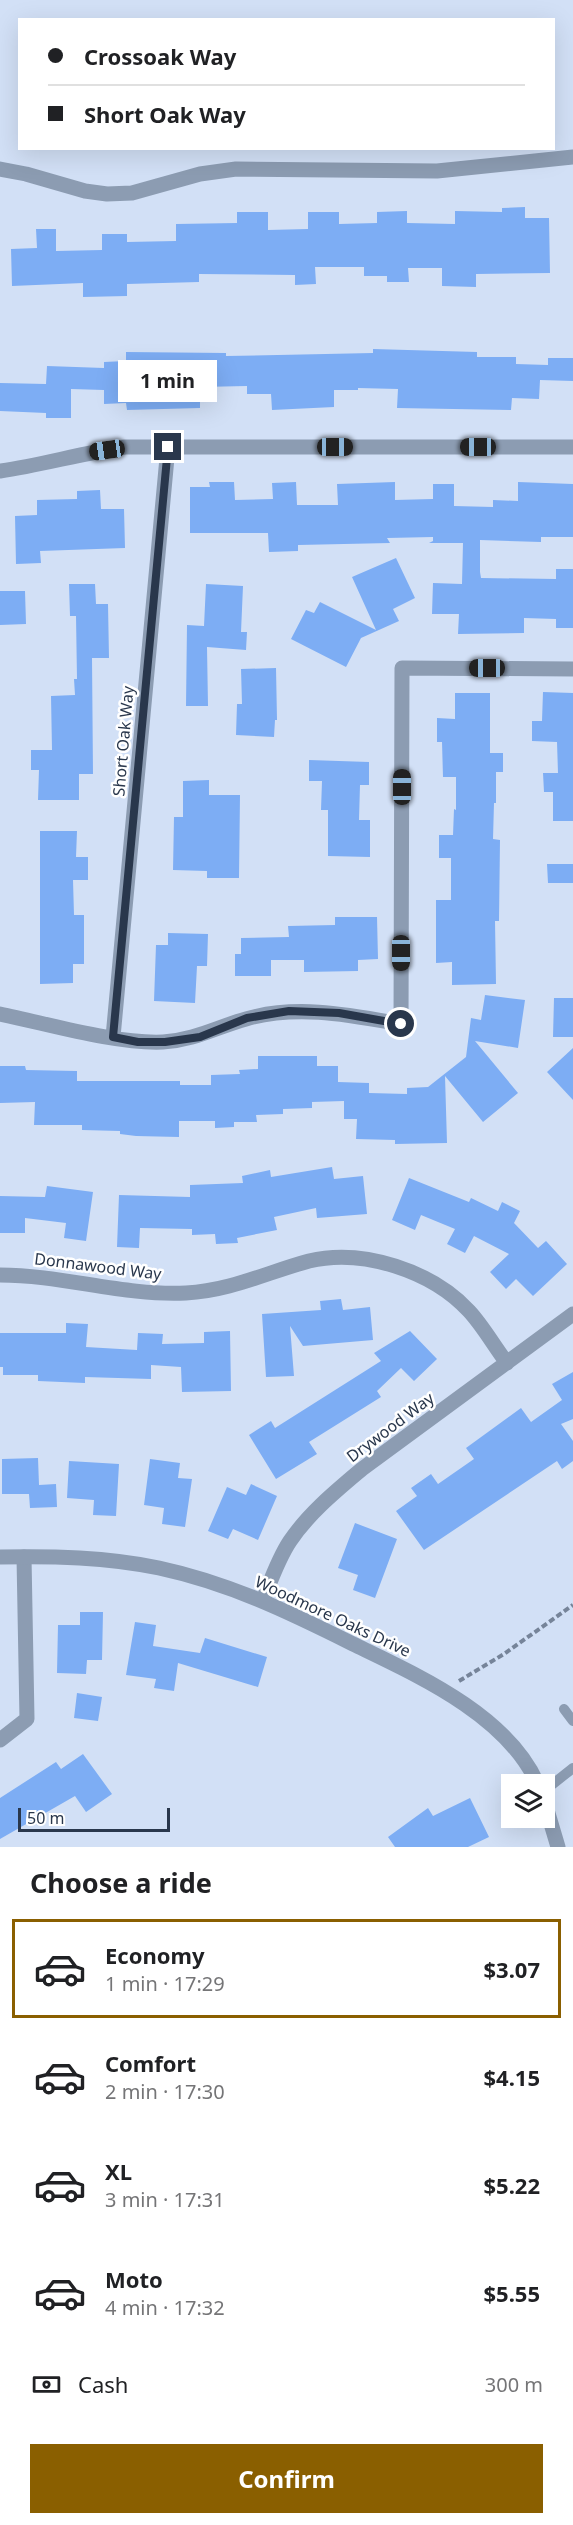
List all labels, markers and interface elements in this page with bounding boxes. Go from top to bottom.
text: Crossoak Way [84,41,236,71]
text: Short Oak Way [84,99,246,129]
callout: 1 min [118,360,218,402]
text: 1 min [140,367,195,394]
route end [154,433,181,460]
car [317,438,353,456]
car [460,438,496,456]
car [88,439,126,461]
car [469,659,505,677]
street label: Short Oak Way [107,684,139,797]
car [393,769,411,805]
car [392,935,410,971]
route start [387,1010,414,1037]
street label: Donnawood Way [33,1247,164,1285]
street label: Drywood Way [342,1386,439,1467]
street label: Woodmore Oaks Drive [252,1570,414,1662]
map controls [501,1774,555,1828]
button: layers [501,1774,555,1828]
scale bar [18,1805,170,1832]
text: 50 m [27,1807,64,1829]
text: Choose a ride [30,1864,212,1901]
text: Economy [105,1940,204,1970]
icon: car [33,1942,87,1996]
text: $3.07 [483,1954,540,1984]
text: 1 min · 17:29 [105,1970,225,1997]
text: Comfort [105,2048,196,2078]
icon: car [33,2050,87,2104]
text: $4.15 [483,2062,540,2092]
text: 2 min · 17:30 [105,2078,225,2105]
text: XL [105,2156,132,2186]
icon: car [33,2158,87,2212]
text: $5.22 [483,2170,540,2200]
text: 3 min · 17:31 [105,2186,225,2213]
text: Moto [105,2264,163,2294]
icon: car [33,2266,87,2320]
text: $5.55 [483,2278,540,2308]
text: 4 min · 17:32 [105,2294,225,2321]
icon: cash [30,2368,63,2401]
text: Cash [78,2369,128,2399]
text: 300 m [485,2371,543,2398]
button: Confirm [30,2444,543,2513]

